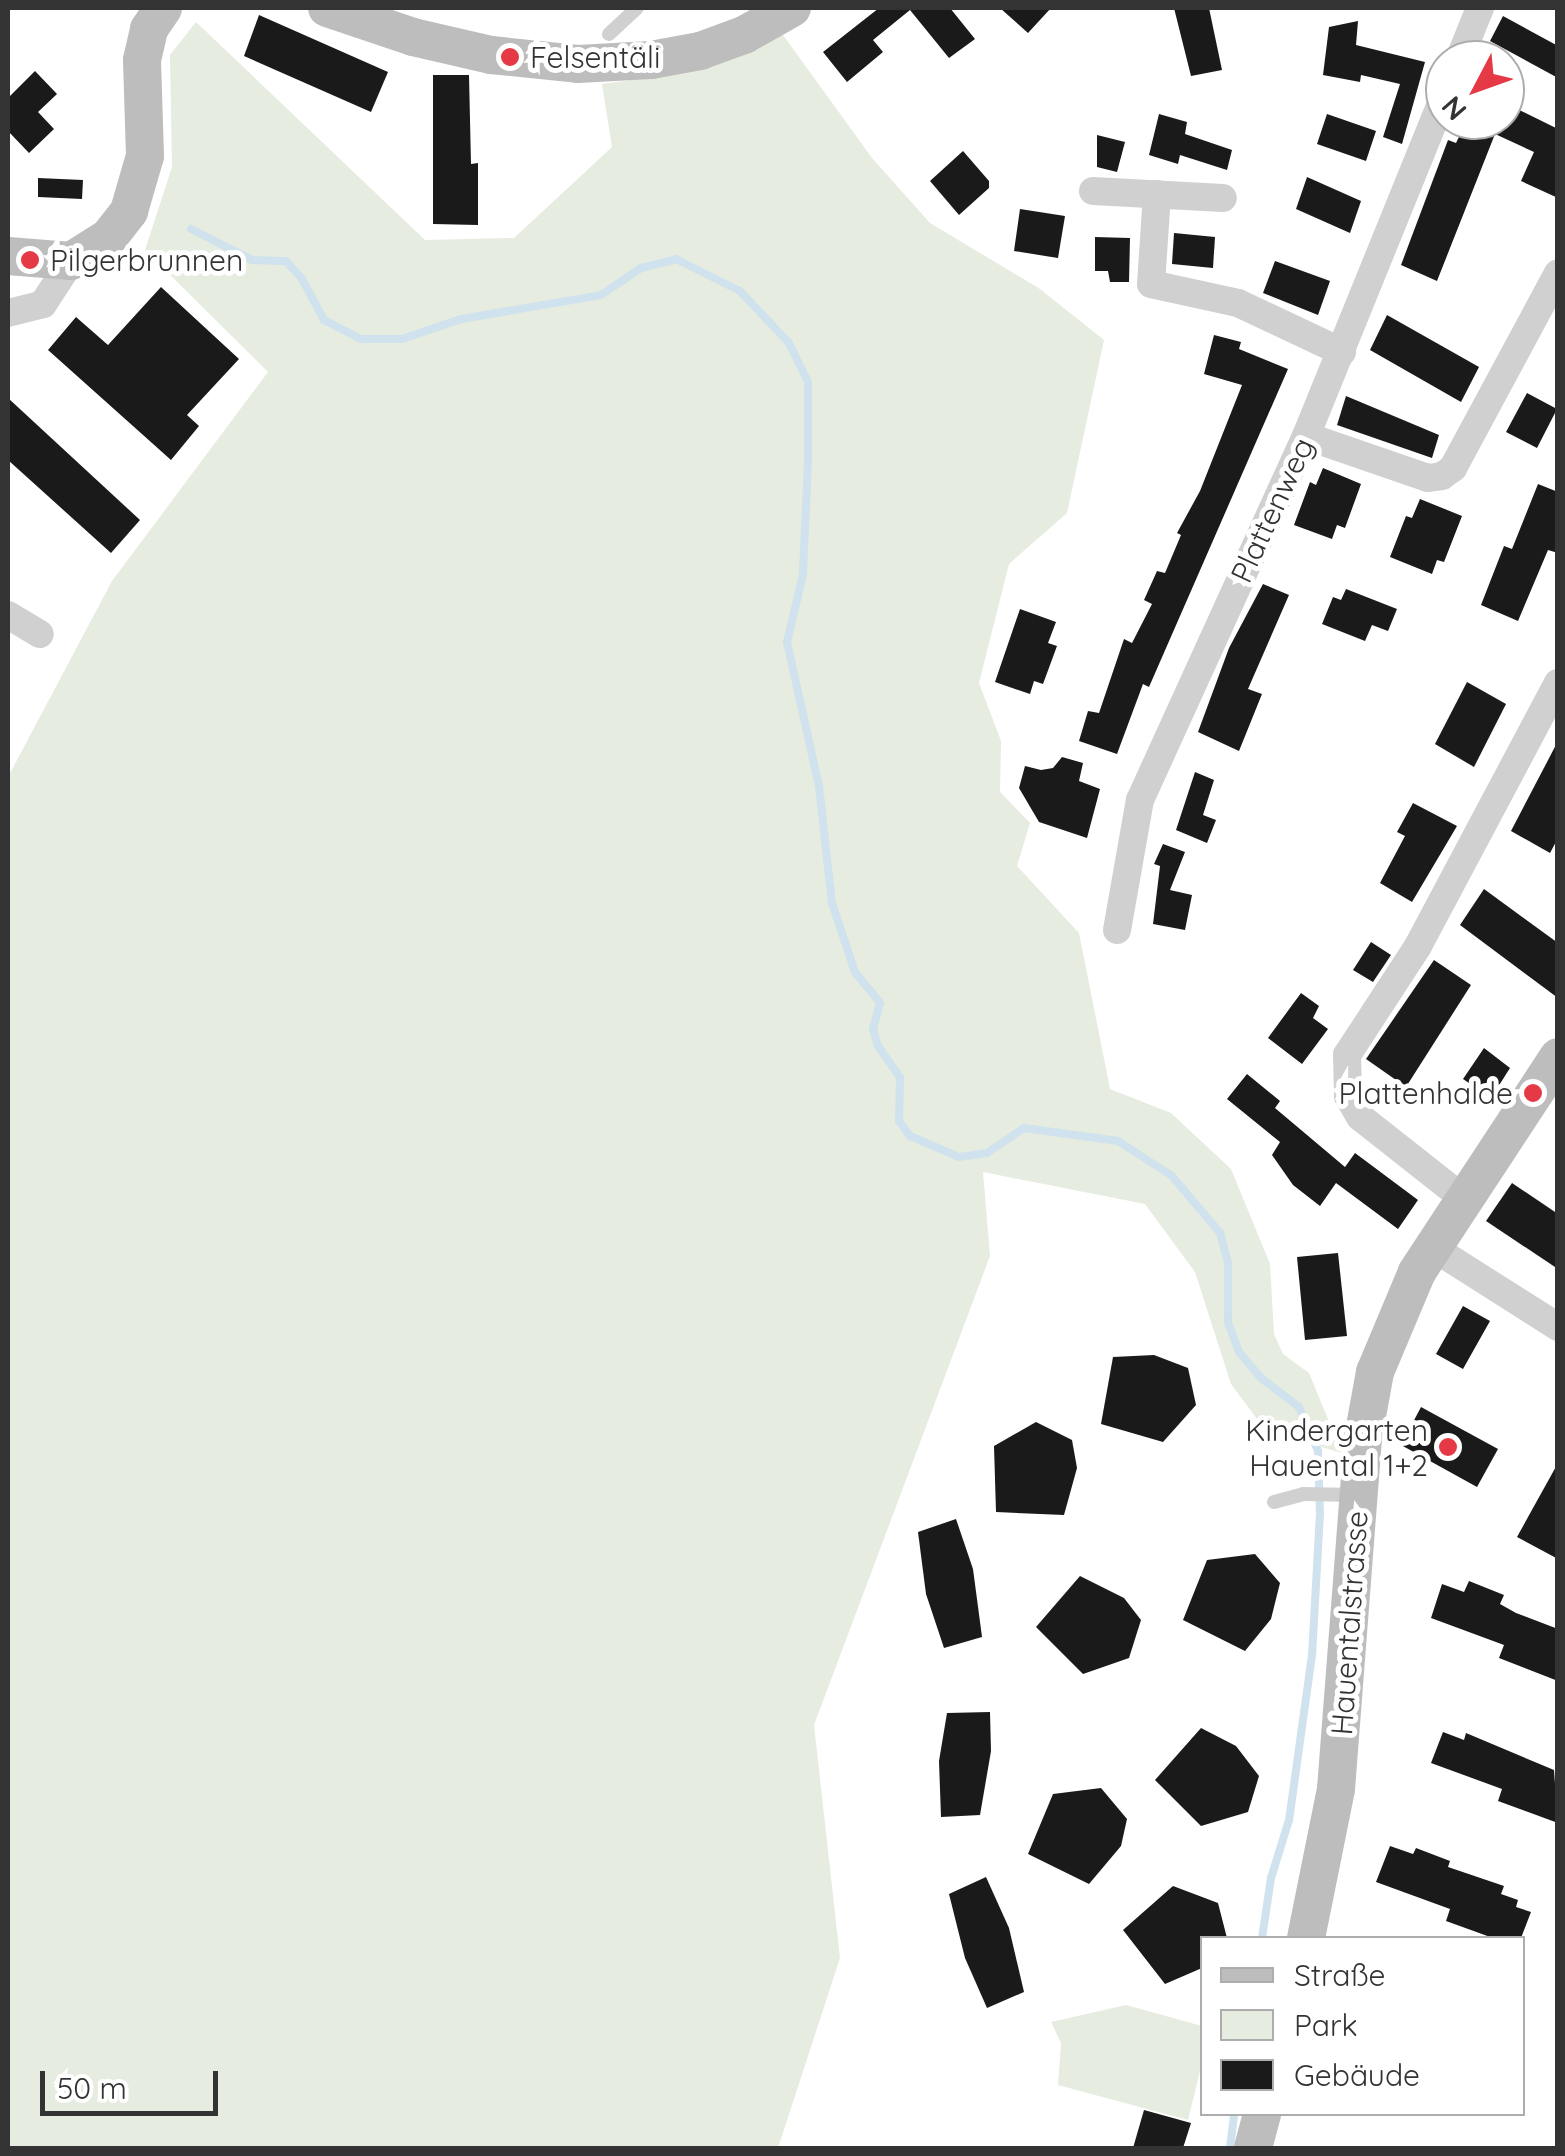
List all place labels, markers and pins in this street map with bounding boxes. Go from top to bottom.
place label: Felsentäli [530,39,660,75]
marker: Felsentäli [499,46,521,68]
place label: Pilgerbrunnen [50,242,243,278]
marker: Pilgerbrunnen [19,249,41,271]
place label: Plattenhalde [1339,1075,1513,1111]
marker: Plattenhalde [1522,1082,1544,1104]
place label: Kindergarten Hauental 1+2 [1245,1412,1428,1482]
marker: Kindergarten Hauental 1+2 [1437,1436,1459,1458]

